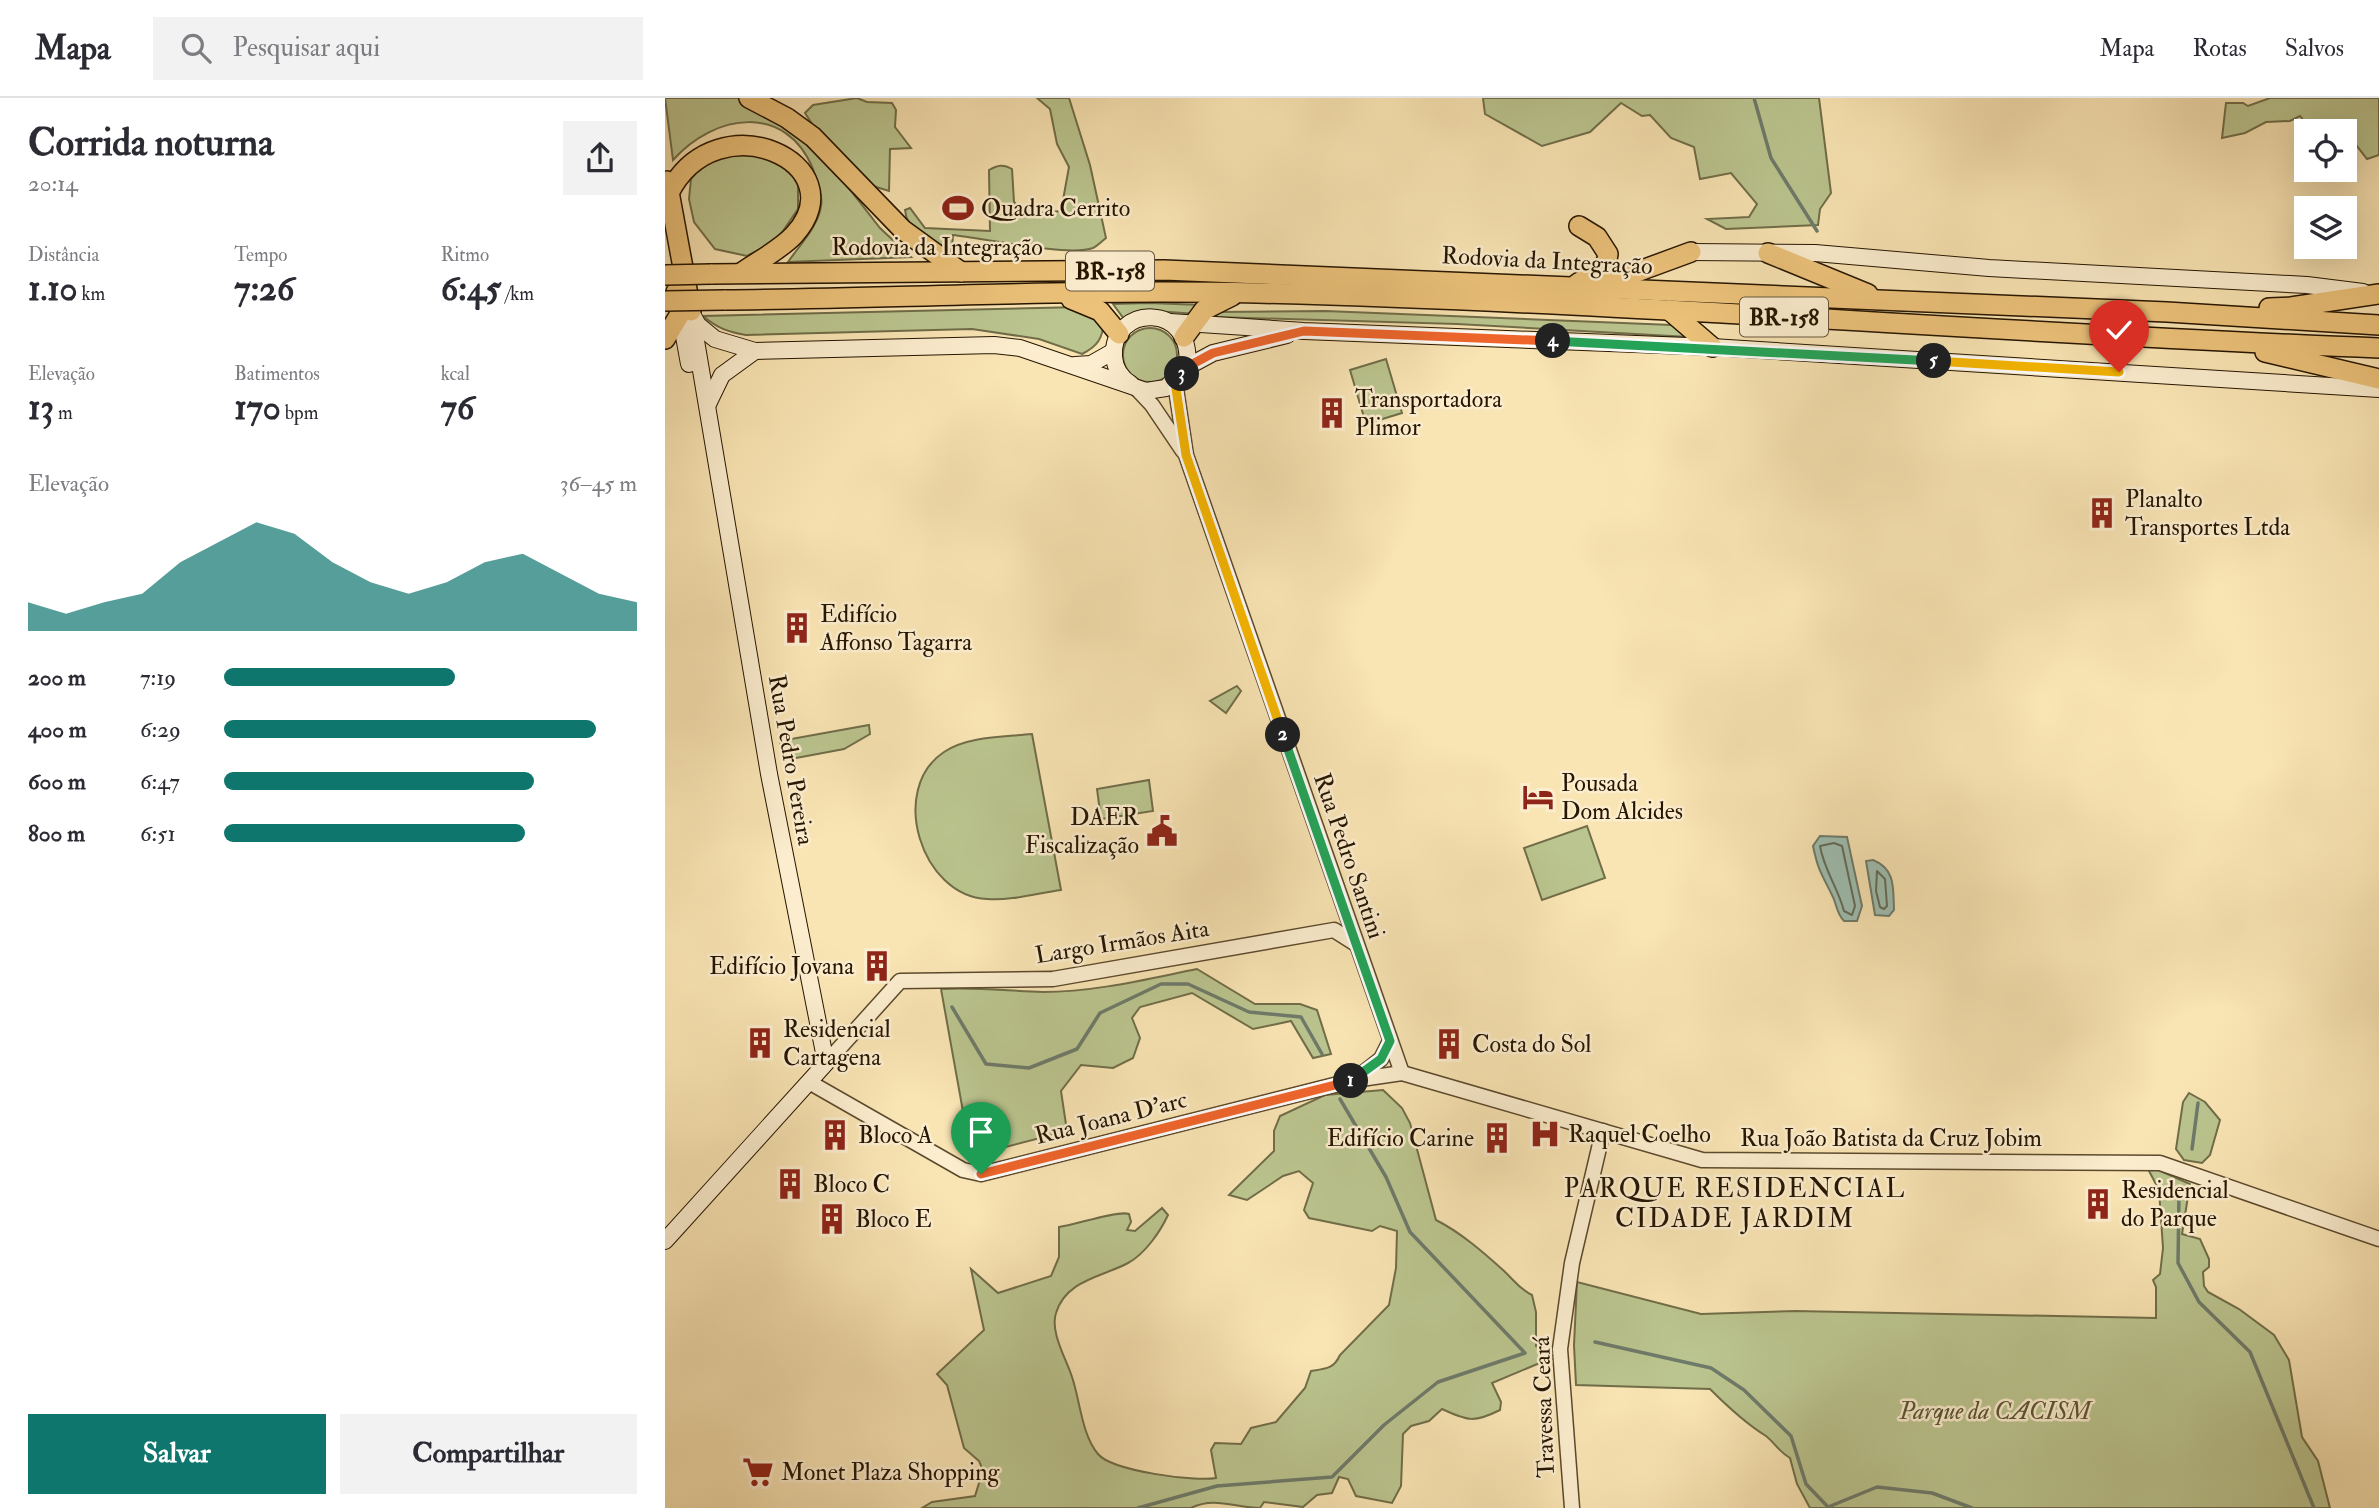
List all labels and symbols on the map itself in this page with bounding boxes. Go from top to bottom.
sports icon: Quadra Cerrito [941,191,975,225]
place label: Quadra Cerrito [981,193,1130,224]
street label: Rodovia da Integração [831,232,1043,263]
street label: Rodovia da Integração [1441,240,1653,282]
road number: BR-158 [1066,252,1154,290]
road number: BR-158 [1740,298,1828,336]
pin [2089,300,2149,372]
pin: 4 [1535,324,1571,358]
pin: 5 [1917,344,1951,378]
pin: 3 [1165,356,1199,392]
place label: Transportadora Plimor [1355,384,1503,443]
building icon: Transportadora Plimor [1315,396,1349,430]
place label: Planalto Transportes Ltda [2125,484,2291,543]
building icon: Planalto Transportes Ltda [2085,496,2119,530]
place label: Edifício Affonso Tagarra [819,599,973,658]
building icon: Edifício Affonso Tagarra [780,611,814,645]
street label: Rua Pedro Pereira [761,672,821,849]
pin: 2 [1265,718,1301,752]
place label: Pousada Dom Alcides [1561,768,1683,827]
street label: Rua Pedro Santini [1306,769,1392,943]
hotel icon: Pousada Dom Alcides [1521,780,1555,814]
place label: DAER Fiscalização [1025,802,1140,861]
public building icon: DAER Fiscalização [1145,814,1179,848]
street label: Largo Irmãos Aita [1033,913,1212,971]
building icon: Edifício Jovana [860,949,894,983]
place label: Edifício Jovana [709,951,855,982]
place label: Residencial Cartagena [783,1014,891,1073]
building icon: Residencial Cartagena [743,1026,777,1060]
building icon: Costa do Sol [1432,1027,1466,1061]
place label: Costa do Sol [1472,1029,1591,1060]
pin: 1 [1333,1063,1369,1098]
street label: Rua Joana D'arc [1032,1084,1191,1152]
pin [951,1102,1011,1174]
hospital icon: Raquel Coelho [1528,1117,1562,1151]
building icon: Bloco A [818,1118,852,1152]
place label: Raquel Coelho [1568,1119,1711,1150]
place label: Bloco A [858,1120,933,1151]
building icon: Edifício Carine [1480,1121,1514,1155]
place label: Edifício Carine [1327,1123,1474,1154]
street label: Rua João Batista da Cruz Jobim [1740,1123,2042,1154]
building icon: Bloco C [773,1167,807,1201]
place label: Bloco C [813,1169,890,1200]
district label: PARQUE RESIDENCIAL CIDADE JARDIM [1564,1173,1906,1235]
place label: Residencial do Parque [2121,1175,2229,1234]
building icon: Residencial do Parque [2081,1187,2115,1221]
building icon: Bloco E [815,1202,849,1236]
place label: Bloco E [855,1204,932,1235]
street label: Travessa Ceará [1526,1335,1562,1478]
park label: Parque da CACISM [1898,1396,2094,1427]
supermarket icon: Monet Plaza Shopping [741,1455,775,1489]
place label: Monet Plaza Shopping [781,1457,1001,1488]

